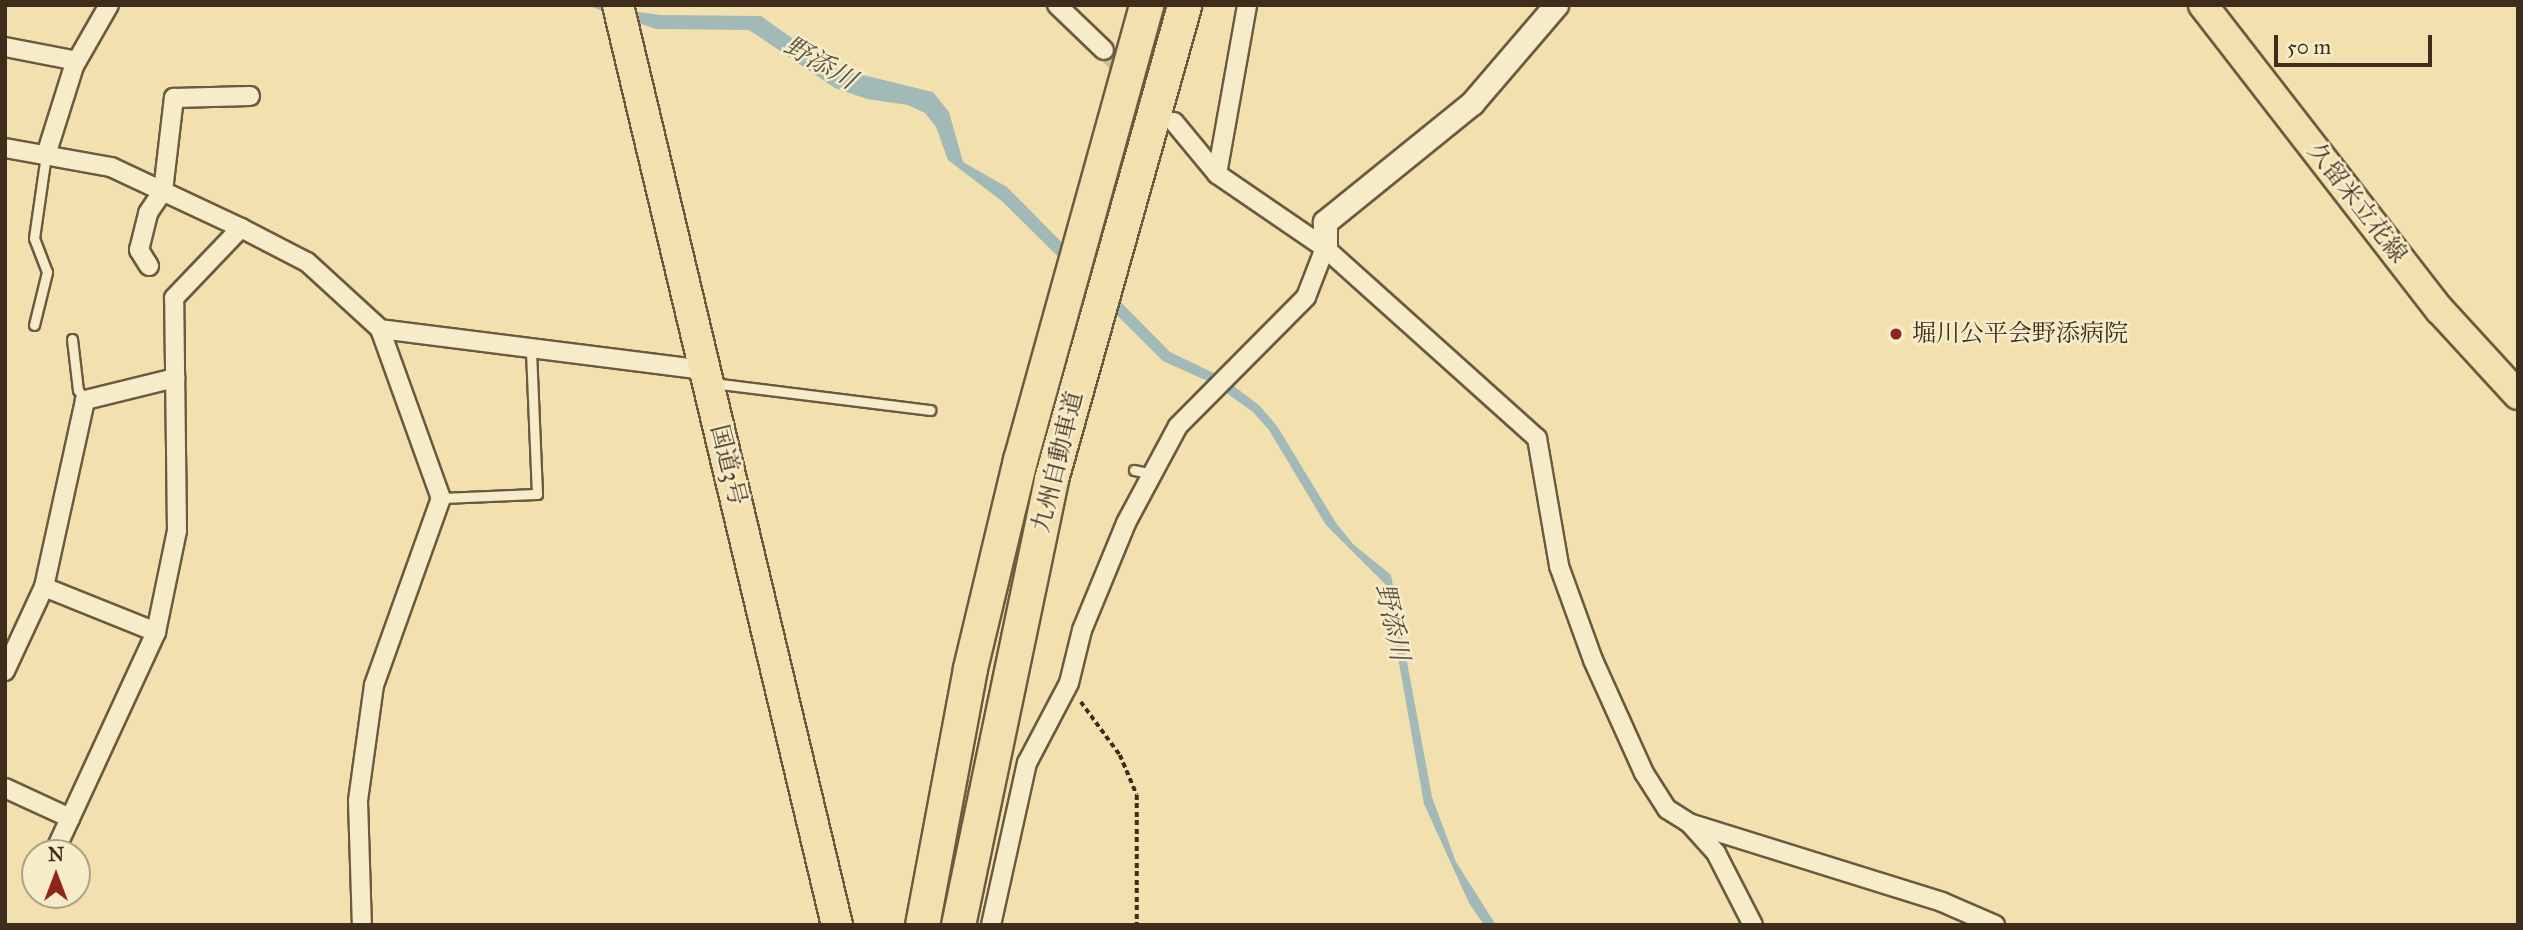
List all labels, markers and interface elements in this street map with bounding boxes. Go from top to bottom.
scale bar [2278,21,2436,65]
water label: 野添川 [778,30,862,96]
text: 50 m [2287,34,2331,60]
street label: 久留米立花線 [2301,137,2413,269]
place label: 堀川公平会野添病院 [1912,320,2128,348]
marker: 堀川公平会野添病院 [1886,324,1906,344]
street label: 九州自動車道 [1027,389,1089,535]
street label: 国道3号 [704,422,752,508]
water label: 野添川 [1369,581,1415,663]
north arrow [21,839,91,909]
text: N [48,843,64,866]

